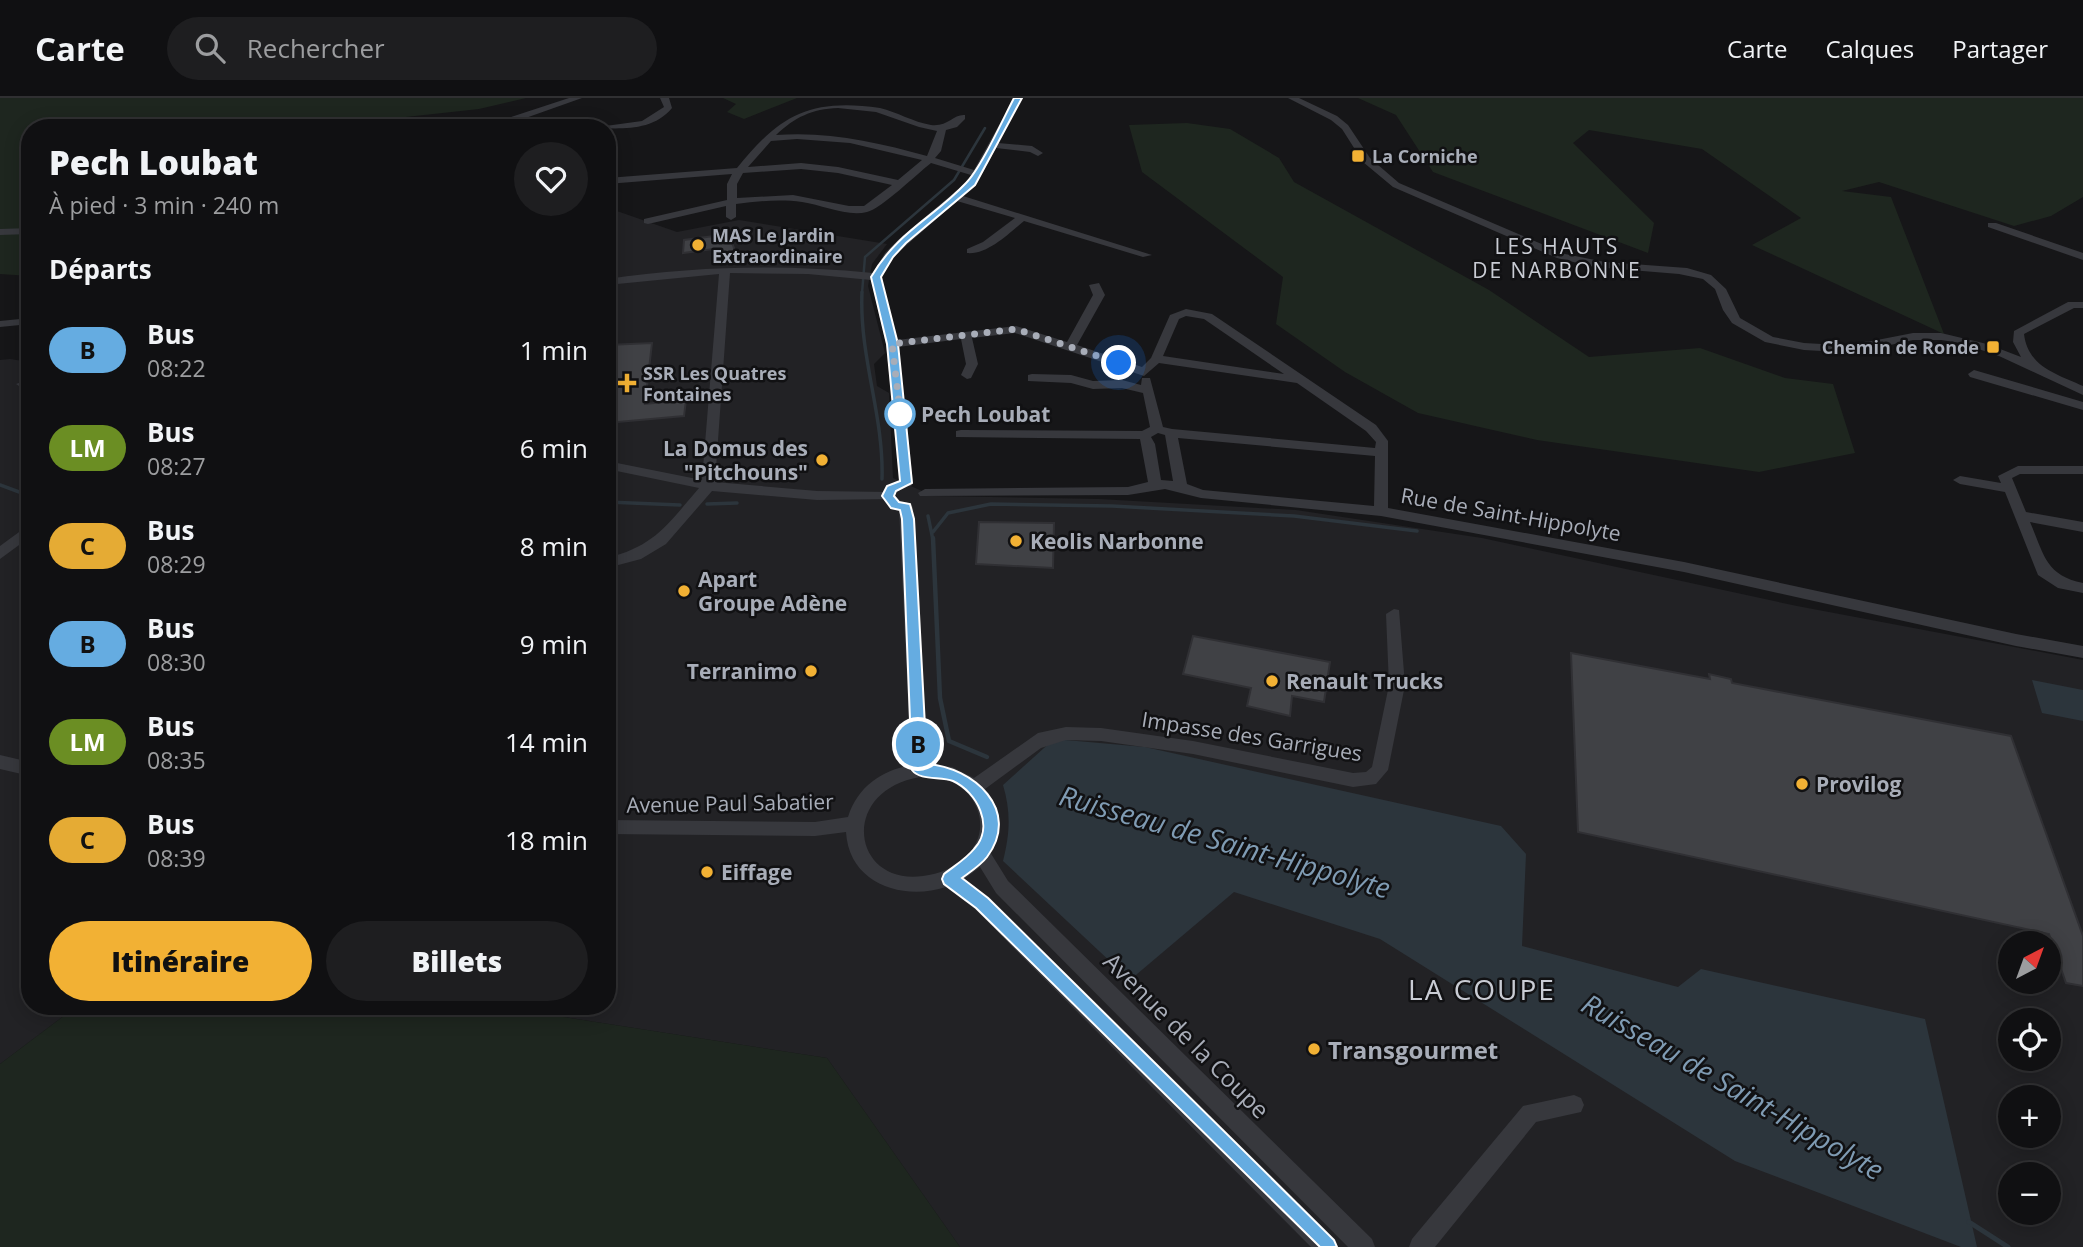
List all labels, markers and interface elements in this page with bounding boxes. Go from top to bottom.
search box [167,17,657,80]
text: Carte [35,26,125,71]
icon: search [191,29,229,67]
text: Rechercher [247,30,385,66]
text: Carte [1727,32,1787,65]
text: Calques [1825,32,1914,65]
text: Partager [1952,32,2048,65]
text: Pech Loubat [49,140,258,185]
button: heart [514,142,588,216]
place label: La Corniche [1372,144,1478,168]
marker: La Corniche [1350,148,1366,164]
text: À pied · 3 min · 240 m [49,189,279,221]
place label: MAS Le Jardin Extraordinaire [712,223,843,268]
district label: LES HAUTS DE NARBONNE [1472,232,1642,284]
marker: MAS Le Jardin Extraordinaire [690,237,706,253]
text: Départs [49,251,152,287]
text: Bus [147,316,194,352]
text: 1 min [520,332,588,368]
text: B [79,333,96,366]
place label: Chemin de Ronde [1822,335,1979,359]
marker: Chemin de Ronde [1985,339,2001,355]
your location [1101,345,1136,380]
text: 08:22 [147,352,206,384]
place label: SSR Les Quatres Fontaines [643,361,786,406]
marker: SSR Les Quatres Fontaines [617,373,637,393]
marker: Pech Loubat [885,399,915,429]
place label: Pech Loubat [921,400,1050,428]
text: Bus [147,414,194,450]
text: 6 min [520,430,588,466]
text: LM [69,431,106,464]
place label: La Domus des "Pitchouns" [663,434,808,486]
text: 08:27 [147,450,206,482]
marker: La Domus des "Pitchouns" [814,452,830,468]
street label: Rue de Saint-Hippolyte [1399,481,1623,547]
text: Bus [147,512,194,548]
place label: Keolis Narbonne [1030,527,1204,555]
text: 8 min [520,528,588,564]
text: C [80,529,95,562]
marker: Keolis Narbonne [1008,533,1024,549]
text: 08:29 [147,548,206,580]
place label: Apart Groupe Adène [698,565,847,617]
marker: Apart Groupe Adène [676,583,692,599]
text: Bus [147,610,194,646]
text: 9 min [520,626,588,662]
text: B [79,627,96,660]
text: 08:30 [147,646,206,678]
place label: Terranimo [687,657,797,685]
marker: Terranimo [803,663,819,679]
place label: Renault Trucks [1286,667,1443,695]
marker: Renault Trucks [1264,673,1280,689]
street label: Impasse des Garrigues [1140,705,1364,767]
text: Bus [147,708,194,744]
line badge: B [895,721,941,767]
text: 14 min [505,724,588,760]
text: LM [69,725,106,758]
text: B [910,727,926,760]
text: 08:35 [147,744,206,776]
place label: Provilog [1816,770,1901,798]
water label: Ruisseau de Saint-Hippolyte [1055,776,1395,906]
marker: Provilog [1794,776,1810,792]
street label: Avenue Paul Sabatier [626,787,834,819]
text: Bus [147,806,194,842]
text: 18 min [505,822,588,858]
text: C [80,823,95,856]
text: 08:39 [147,842,206,874]
place label: Eiffage [721,858,792,886]
marker: Eiffage [699,864,715,880]
button: Itinéraire [49,921,312,1001]
button: Billets [326,921,588,1001]
north arrow [1998,931,2062,994]
map controls [1998,931,2061,1225]
street label: Avenue de la Coupe [1097,945,1277,1125]
district label: LA COUPE [1408,970,1556,1008]
water label: Ruisseau de Saint-Hippolyte [1575,984,1891,1188]
button: locate [1998,1008,2061,1071]
place label: Transgourmet [1328,1033,1498,1066]
marker: Transgourmet [1306,1041,1322,1057]
button: + [1998,1085,2061,1148]
button: − [1998,1162,2061,1225]

